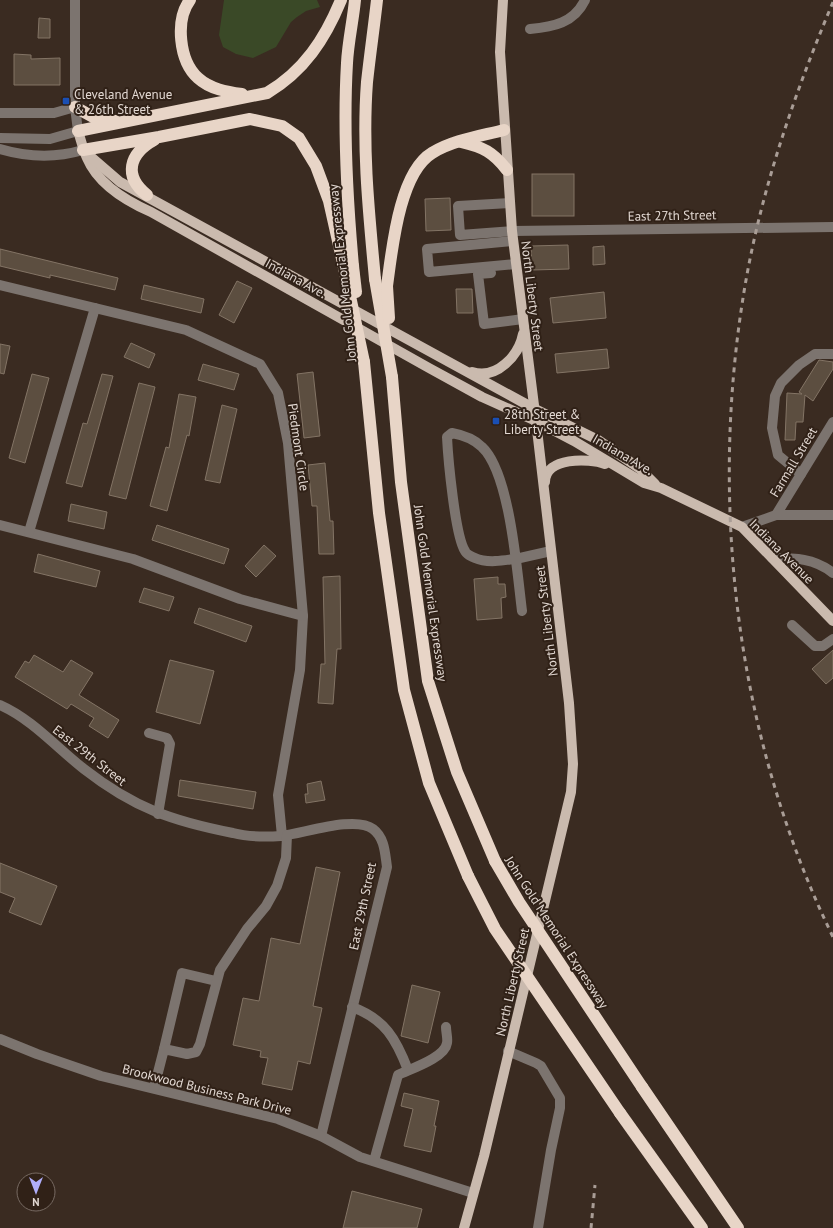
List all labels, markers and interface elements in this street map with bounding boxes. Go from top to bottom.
place label: Cleveland Avenue & 26th Street [74,86,172,118]
marker: Cleveland Avenue & 26th Street [61,96,71,106]
street label: John Gold Memorial Expressway [325,183,360,364]
street label: East 27th Street [627,206,717,225]
street label: North Liberty Street [517,240,548,353]
street label: Indiana Ave. [262,255,329,302]
street label: Piedmont Circle [284,402,313,492]
place label: 28th Street & Liberty Street [504,406,580,438]
marker: 28th Street & Liberty Street [491,416,501,426]
street label: Farmall Street [766,424,821,500]
street label: Indiana Ave. [589,430,656,479]
street label: John Gold Memorial Expressway [410,503,451,683]
street label: Indiana Avenue [746,515,818,587]
street label: North Liberty Street [531,564,562,677]
street label: East 29th Street [49,721,131,790]
street label: John Gold Memorial Expressway [500,852,612,1012]
street label: East 29th Street [345,860,380,951]
street label: North Liberty Street [492,926,533,1038]
street label: Brookwood Business Park Drive [120,1060,293,1119]
north arrow [16,1172,56,1212]
text: N [32,1195,40,1209]

